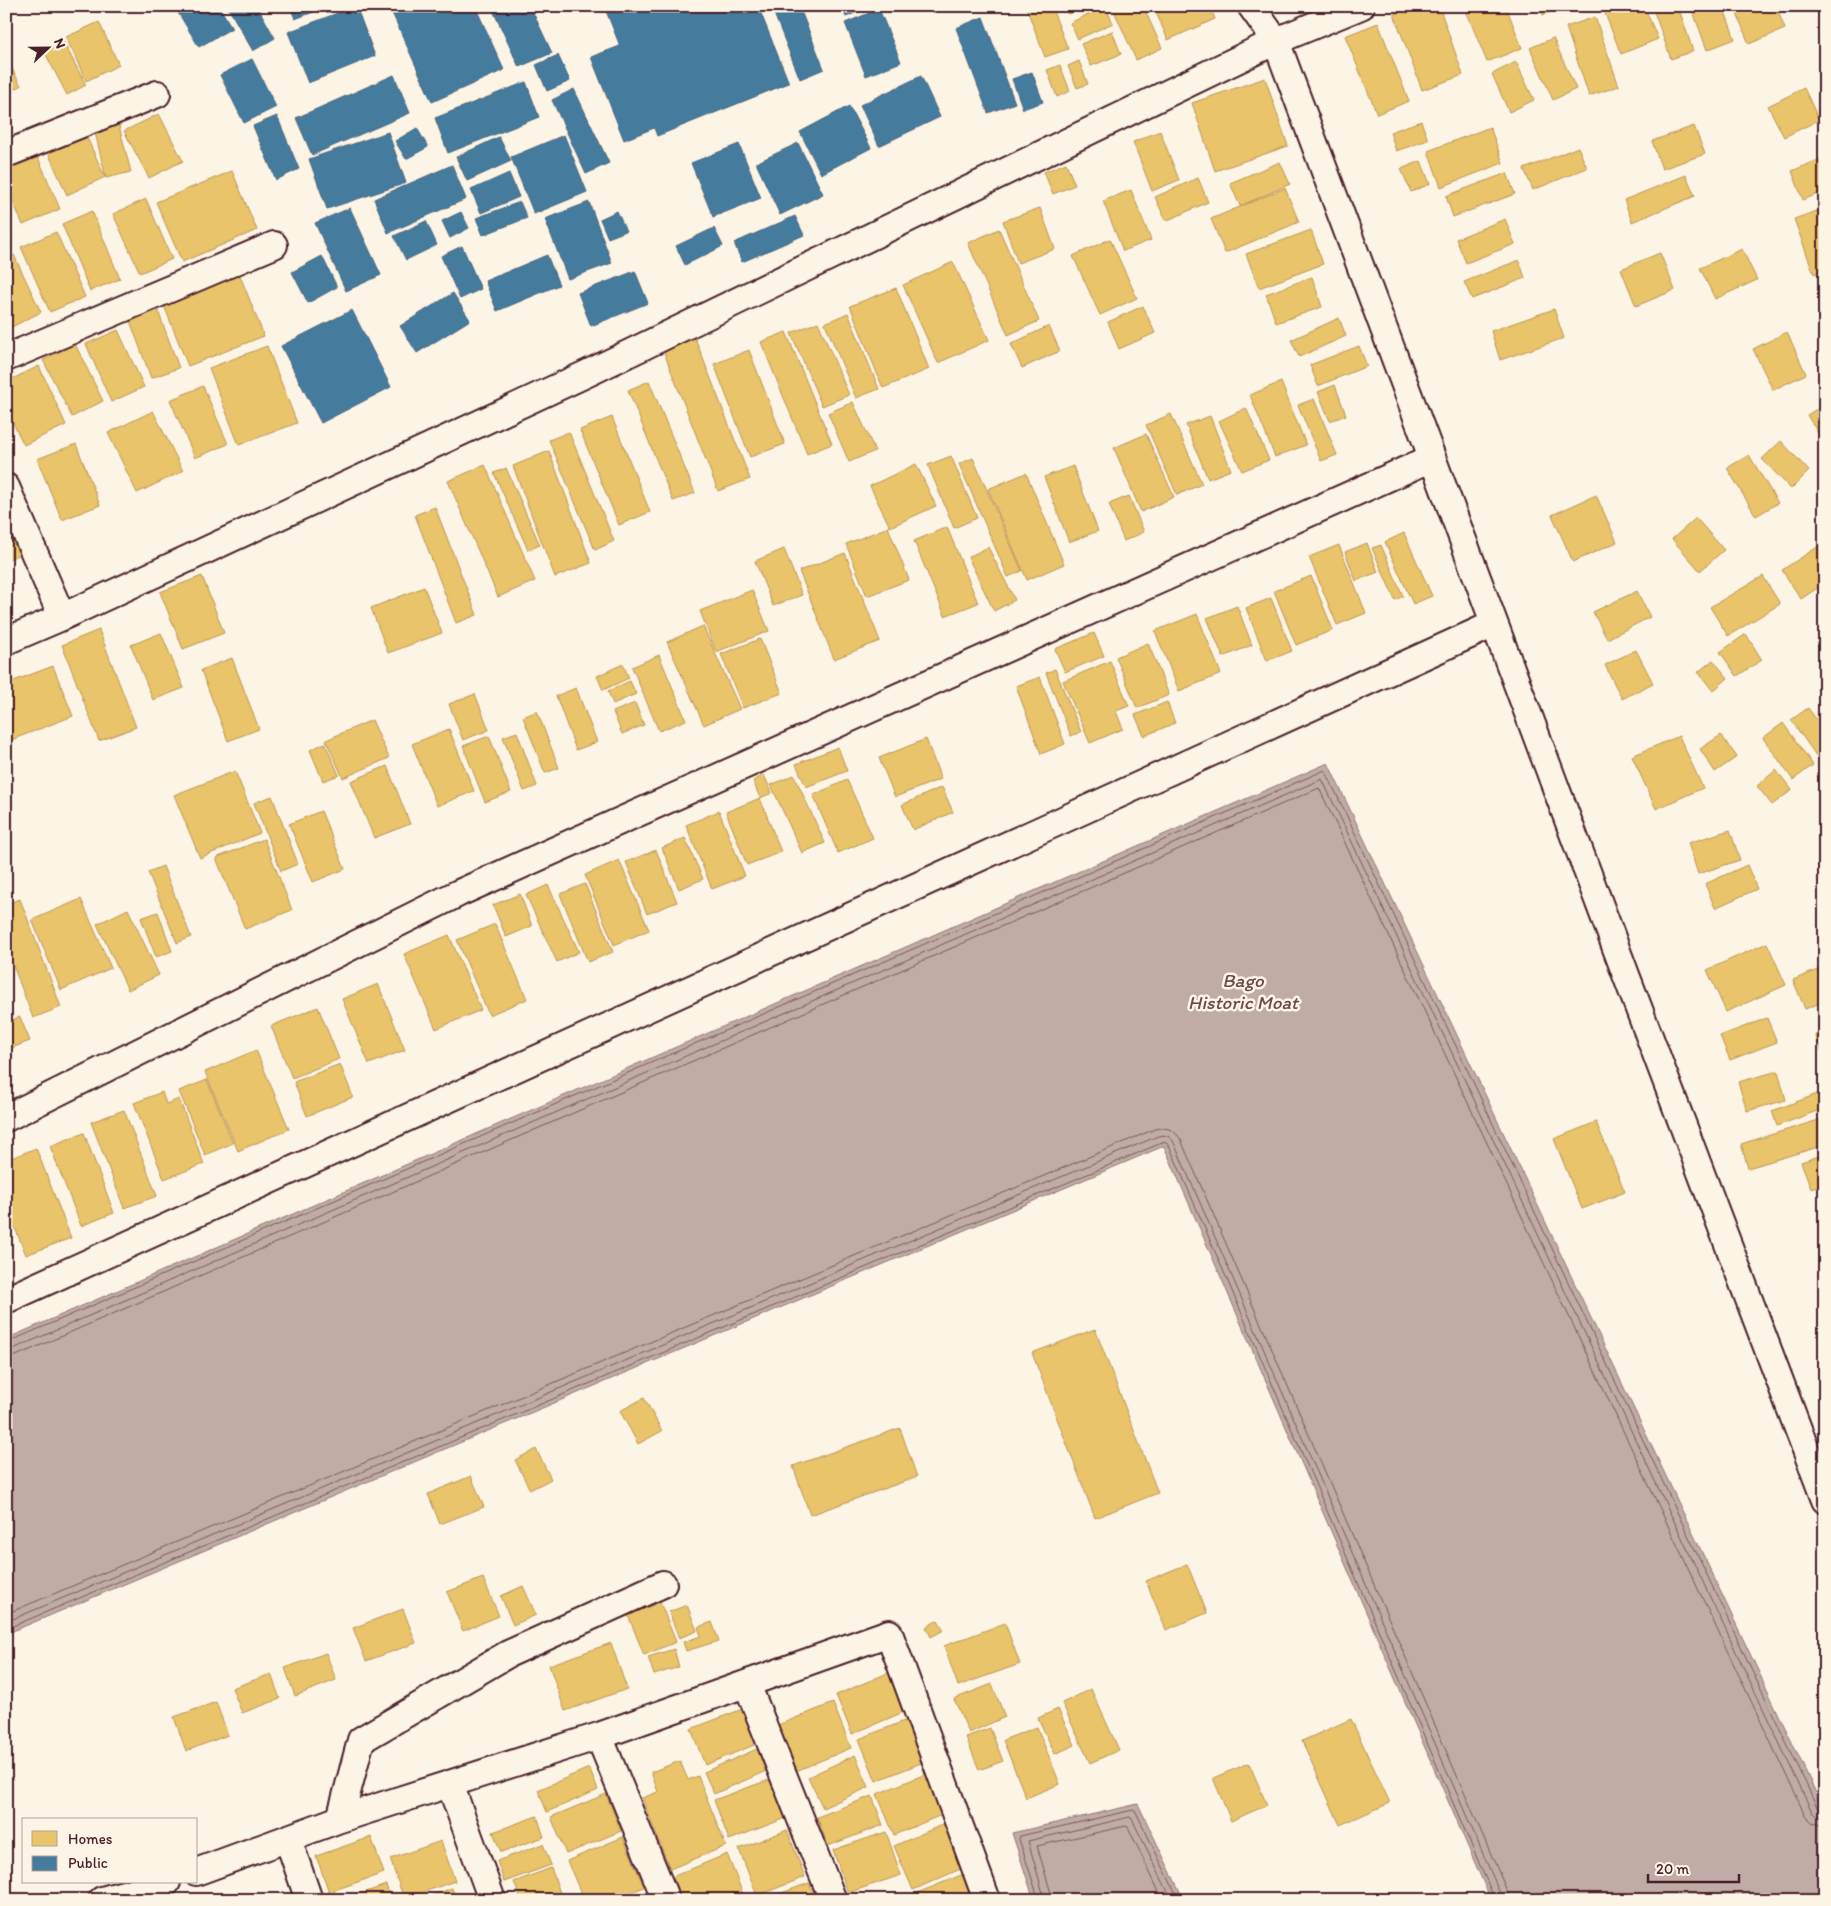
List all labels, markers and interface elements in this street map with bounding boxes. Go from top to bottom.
north arrow [22,22,72,72]
text: N [50,36,69,51]
water label: Bago Historic Moat [1188,969,1300,1014]
legend [22,1818,198,1884]
text: Homes [68,1830,113,1848]
scale bar [1648,1851,1740,1883]
text: Public [68,1854,108,1872]
text: 20 m [1656,1860,1690,1878]

